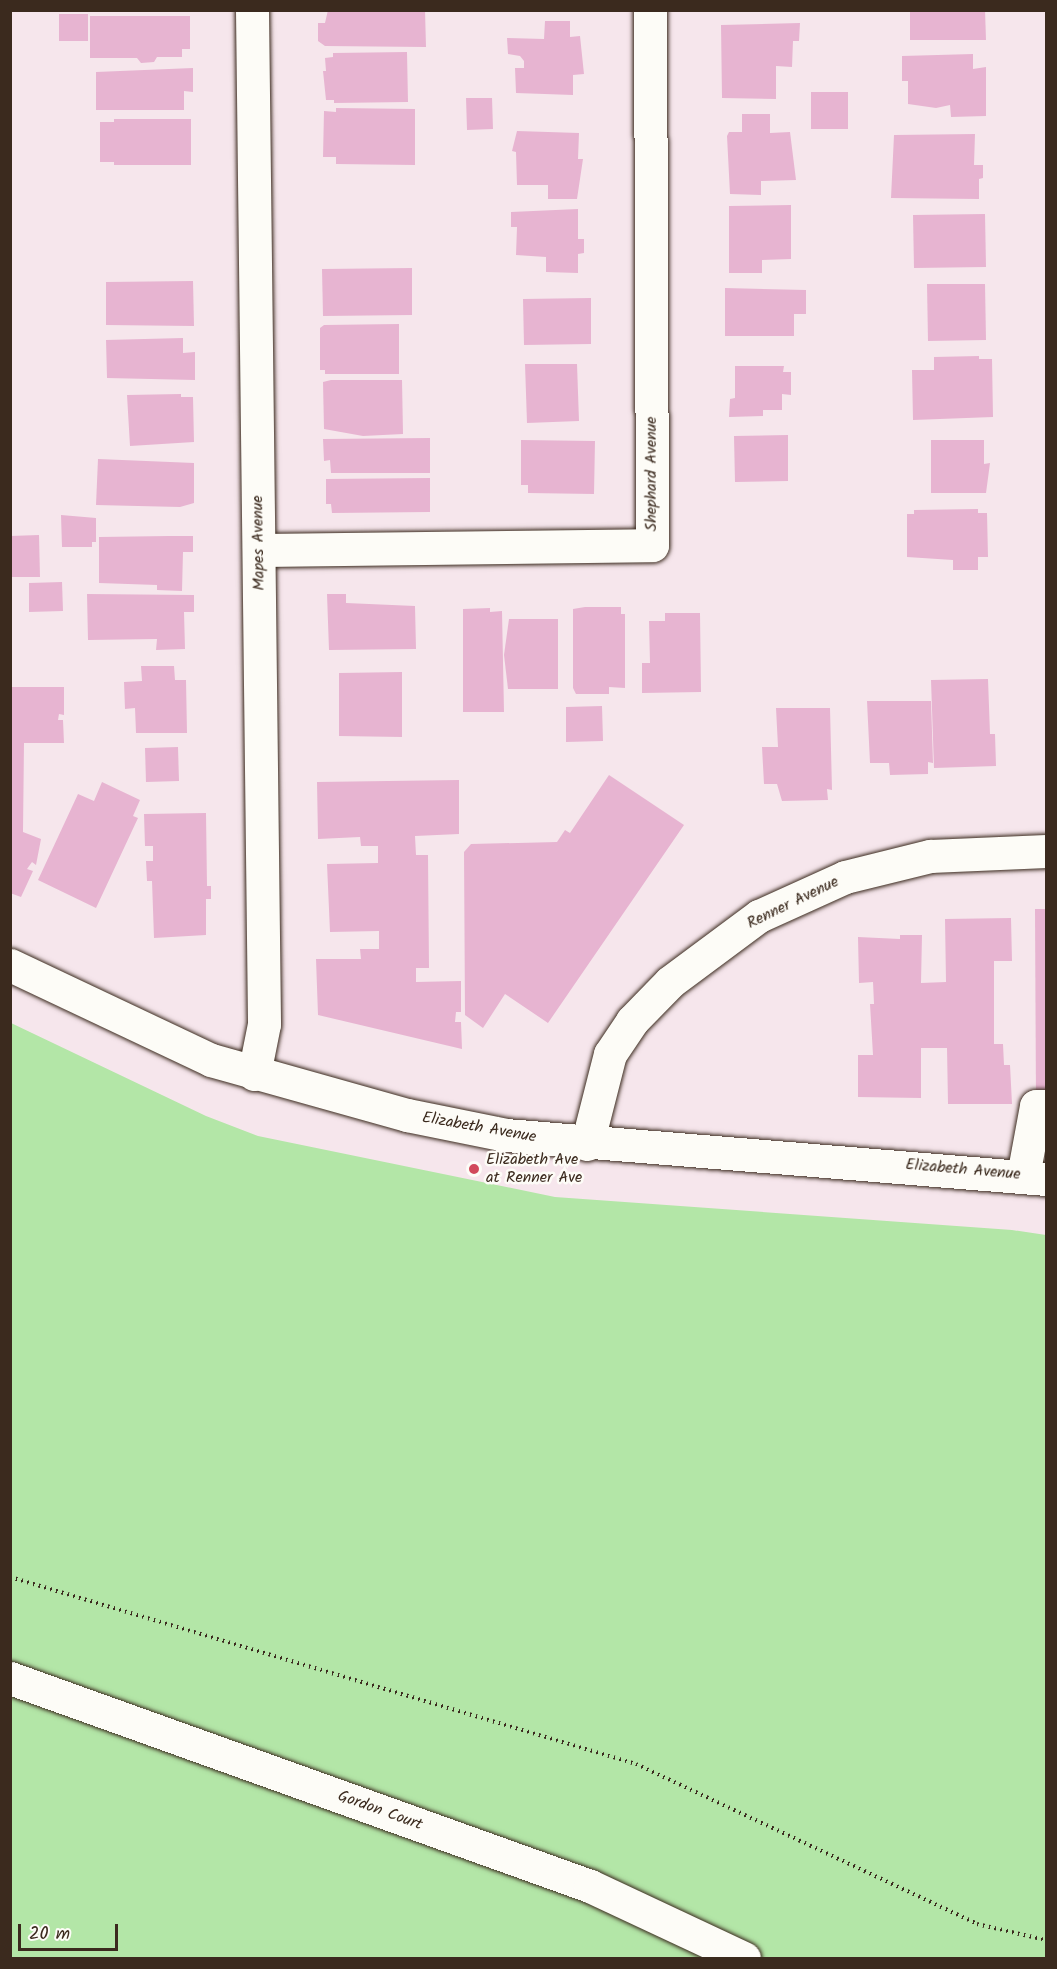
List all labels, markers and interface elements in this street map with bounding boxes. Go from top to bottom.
street label: Shephard Avenue [642,417,662,531]
street label: Mapes Avenue [249,495,269,591]
street label: Renner Avenue [744,873,842,933]
street label: Elizabeth Avenue [420,1109,538,1147]
place label: Elizabeth Ave at Renner Ave [486,1150,582,1188]
street label: Elizabeth Avenue [905,1155,1021,1185]
marker: Elizabeth Ave at Renner Ave [467,1162,481,1176]
street label: Gordon Court [335,1787,425,1835]
scale bar [21,1912,122,1950]
text: 20 m [29,1920,70,1949]

